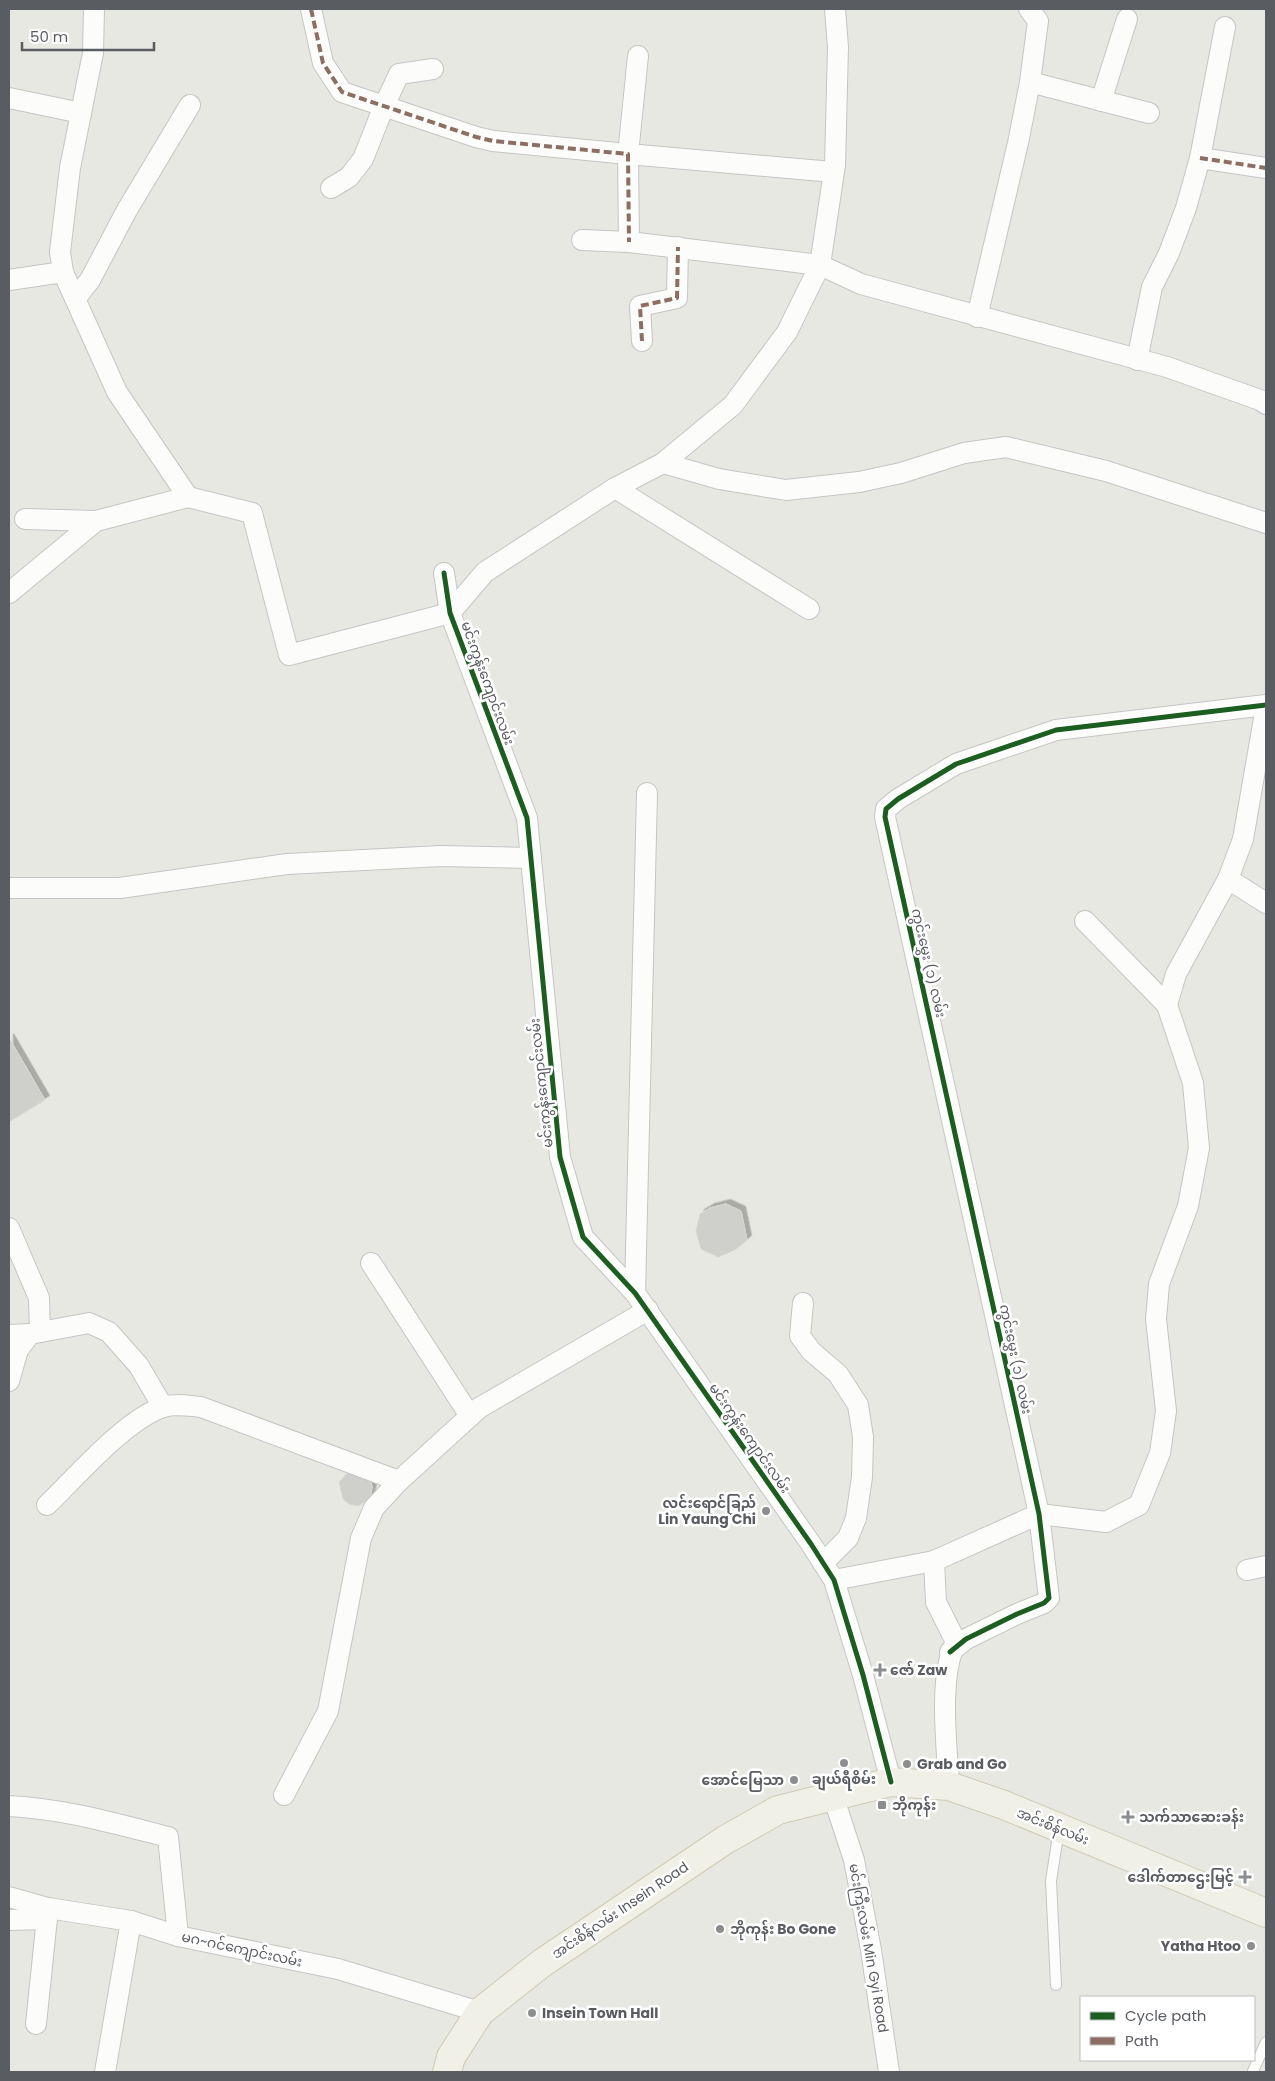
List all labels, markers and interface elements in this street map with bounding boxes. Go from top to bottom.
scale bar [22,20,155,52]
text: 50 m [30,26,68,47]
street label: မင်းကွန်းကျောင်းလမ်း [454,618,520,748]
street label: ကွင်းမွှေး (၁) လမ်း [906,906,951,1020]
street label: မင်းကွန်းကျောင်းလမ်း [524,1017,560,1149]
street label: ကွင်းမွှေး (၁) လမ်း [994,1302,1037,1416]
street label: မင်းကွန်းကျောင်းလမ်း [703,1379,796,1498]
place label: လင်းရောင်ခြည် Lin Yaung Chi [658,1493,756,1529]
marker: လင်းရောင်ခြည် Lin Yaung Chi [760,1505,772,1517]
place label: ဇော် Zaw [890,1660,948,1680]
marker: ဇော် Zaw [874,1664,886,1676]
place label: Grab and Go [917,1754,1007,1774]
marker: ချယ်ရီစိမ်း [838,1757,850,1769]
marker: Grab and Go [901,1758,913,1770]
place label: ချယ်ရီစိမ်း [812,1769,876,1791]
place label: အောင်မြေသာ [701,1770,784,1792]
marker: အောင်မြေသာ [788,1774,800,1786]
place label: ဘိုကုန်း [892,1795,936,1817]
marker: ဘိုကုန်း [876,1799,888,1811]
street label: အင်းစိန်လမ်း [1013,1802,1092,1851]
place label: သက်သာဆေးခန်း [1139,1807,1244,1829]
marker: သက်သာဆေးခန်း [1121,1810,1135,1824]
street label: အင်းစိန်လမ်း Insein Road [548,1857,693,1965]
street label: မင်းကြီးလမ်း Min Gyi Road [842,1862,894,2035]
place label: ဒေါက်တာဌေးမြင့် [1128,1867,1234,1889]
marker: ဒေါက်တာဌေးမြင့် [1238,1870,1252,1884]
place label: ဘိုကုန်း Bo Gone [730,1919,836,1941]
marker: ဘိုကုန်း Bo Gone [714,1923,726,1935]
street label: မဂ~ဂင်ကျောင်းလမ်း [179,1926,304,1974]
place label: Yatha Htoo [1161,1936,1241,1956]
marker: Yatha Htoo [1245,1940,1257,1952]
legend [1080,1996,1255,2061]
place label: Insein Town Hall [542,2003,658,2023]
text: Cycle path [1125,2005,1206,2026]
marker: Insein Town Hall [526,2007,538,2019]
text: Path [1125,2030,1159,2051]

